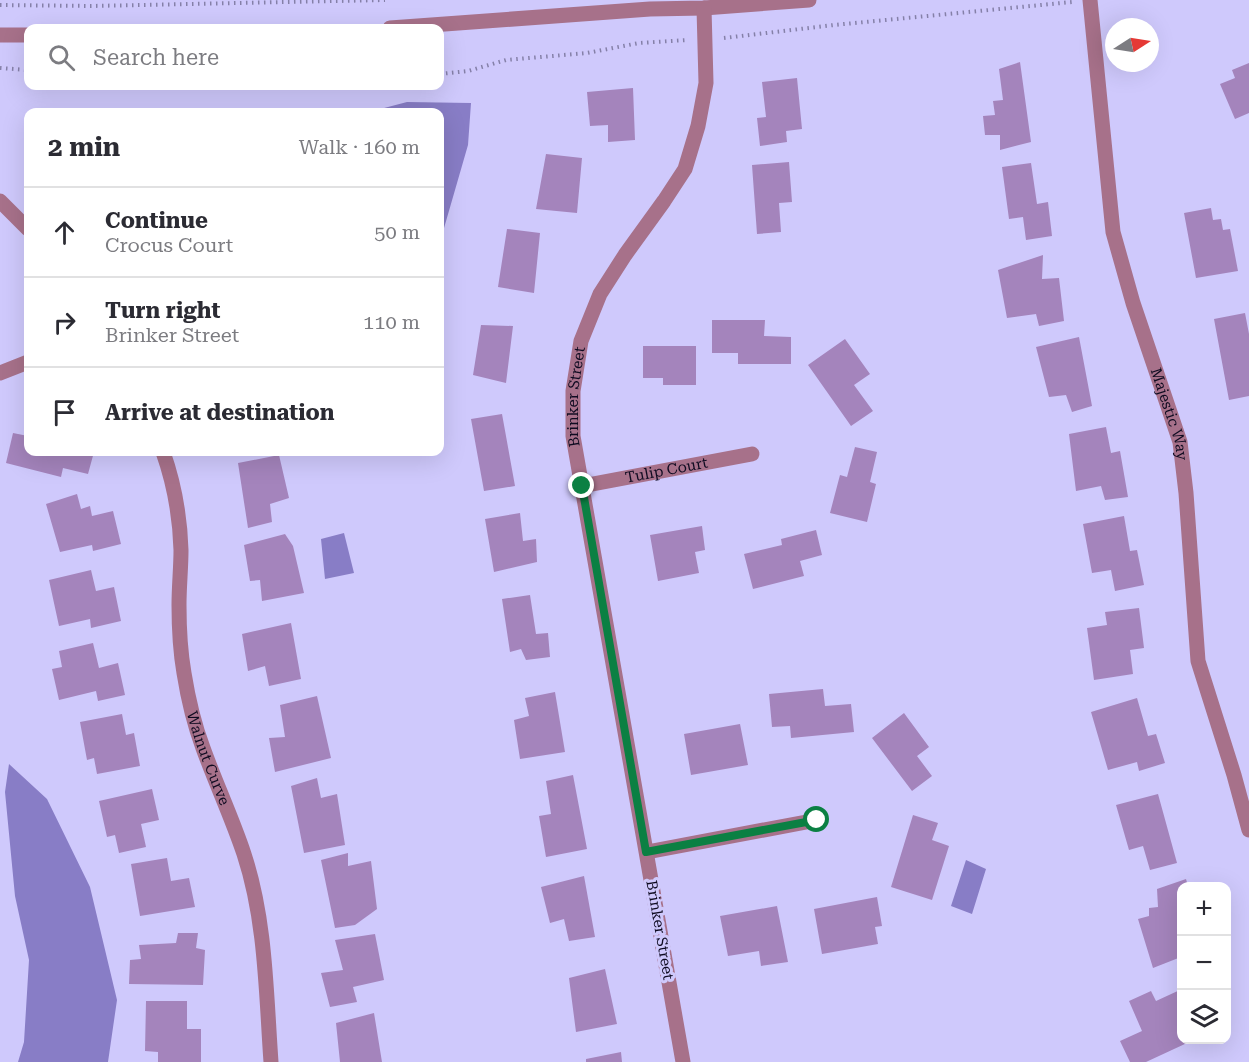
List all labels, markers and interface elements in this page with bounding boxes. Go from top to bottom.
north arrow [1105,18,1159,72]
search box [24,24,444,90]
icon: search [45,41,78,74]
text: Search here [93,45,219,70]
text: 2 min [48,132,120,162]
text: Walk · 160 m [299,135,420,159]
text: Continue [105,208,208,233]
icon: ahead [48,216,81,249]
text: 50 m [374,220,420,244]
text: Crocus Court [105,233,233,257]
text: Turn right [105,298,220,323]
icon: right [48,306,81,339]
text: 110 m [363,310,420,334]
text: Brinker Street [105,323,239,347]
street label: Brinker Street [564,345,589,448]
street label: Majestic Way [1147,366,1191,461]
icon: arrive [48,396,81,429]
text: Arrive at destination [105,400,334,425]
street label: Tulip Court [624,453,710,487]
route end [568,472,594,498]
street label: Walnut Curve [183,709,234,808]
route start [803,806,829,832]
street label: Brinker Street [642,879,678,982]
map controls [1177,882,1231,1044]
button: + [1177,882,1231,936]
button: − [1177,936,1231,990]
button: layers [1177,990,1231,1044]

